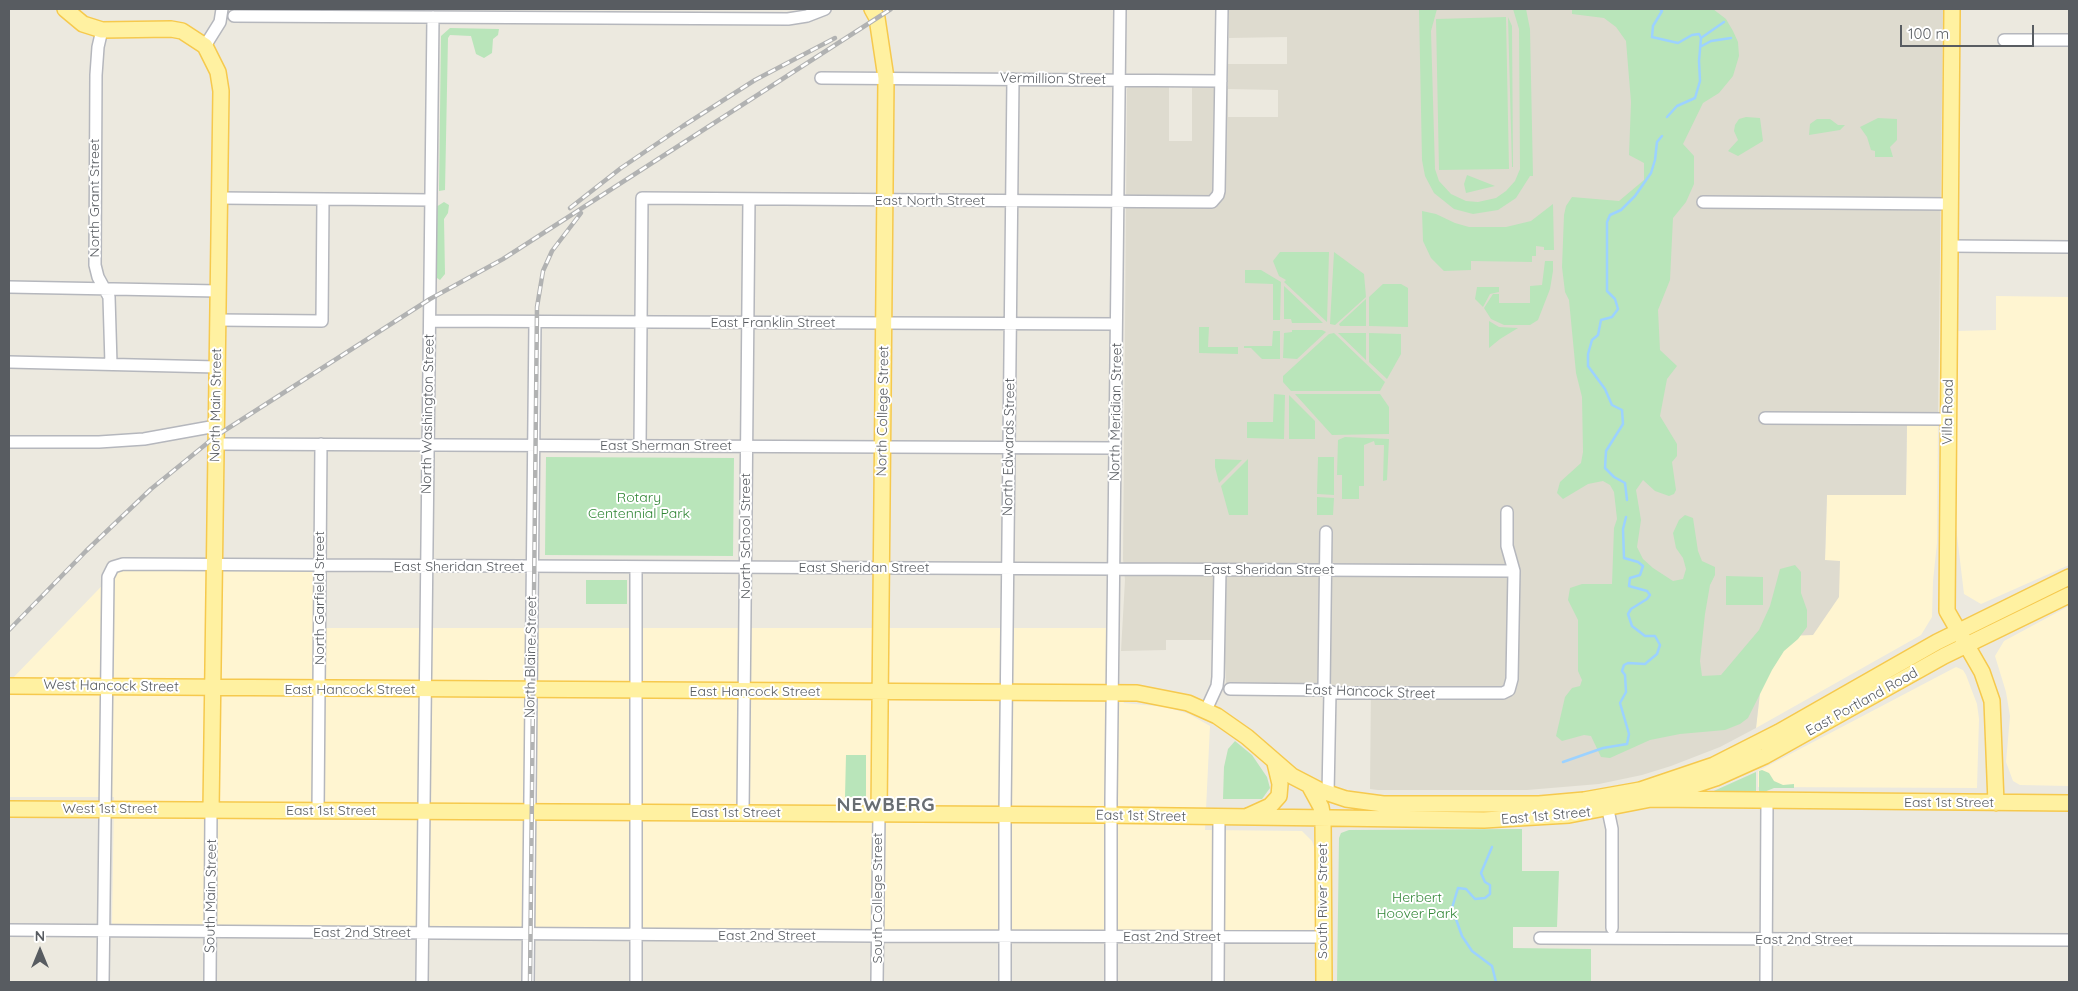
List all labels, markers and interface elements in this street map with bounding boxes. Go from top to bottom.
scale bar [1903,15,2037,47]
text: 100 m [1908,24,1949,43]
street label: Vermillion Street [1000,70,1106,88]
street label: North Grant Street [87,139,103,257]
street label: East North Street [875,193,985,209]
street label: East Franklin Street [711,315,835,331]
street label: North Washington Street [418,334,438,494]
street label: North Meridian Street [1106,343,1126,481]
street label: North College Street [873,345,893,477]
street label: North Main Street [207,348,225,462]
street label: North Edwards Street [999,378,1019,516]
street label: Villa Road [1939,379,1957,445]
street label: East Sherman Street [600,438,732,454]
street label: North School Street [738,473,754,599]
park label: Rotary Centennial Park [588,490,690,522]
street label: North Garfield Street [312,531,328,665]
street label: East Sheridan Street [394,559,524,575]
street label: East Sheridan Street [799,560,929,576]
street label: East Sheridan Street [1204,562,1334,578]
street label: North Blaine Street [522,596,540,718]
street label: East Portland Road [1803,664,1921,740]
street label: West Hancock Street [43,676,179,696]
street label: East Hancock Street [1304,681,1436,703]
street label: East Hancock Street [285,682,415,698]
street label: East Hancock Street [690,684,820,700]
district label: NEWBERG [836,794,936,816]
street label: East 1st Street [1904,795,1994,811]
street label: West 1st Street [63,801,157,817]
street label: East 1st Street [286,803,376,819]
street label: East 1st Street [1500,804,1592,828]
street label: East 1st Street [691,805,781,821]
street label: East 1st Street [1096,807,1186,825]
street label: South College Street [870,833,886,963]
street label: South Main Street [202,839,220,953]
street label: South River Street [1315,843,1331,959]
park label: Herbert Hoover Park [1376,890,1458,922]
street label: East 2nd Street [313,925,411,941]
north arrow [15,926,65,976]
text: N [35,927,45,945]
street label: East 2nd Street [718,928,816,944]
street label: East 2nd Street [1123,929,1221,945]
street label: East 2nd Street [1755,932,1853,948]

